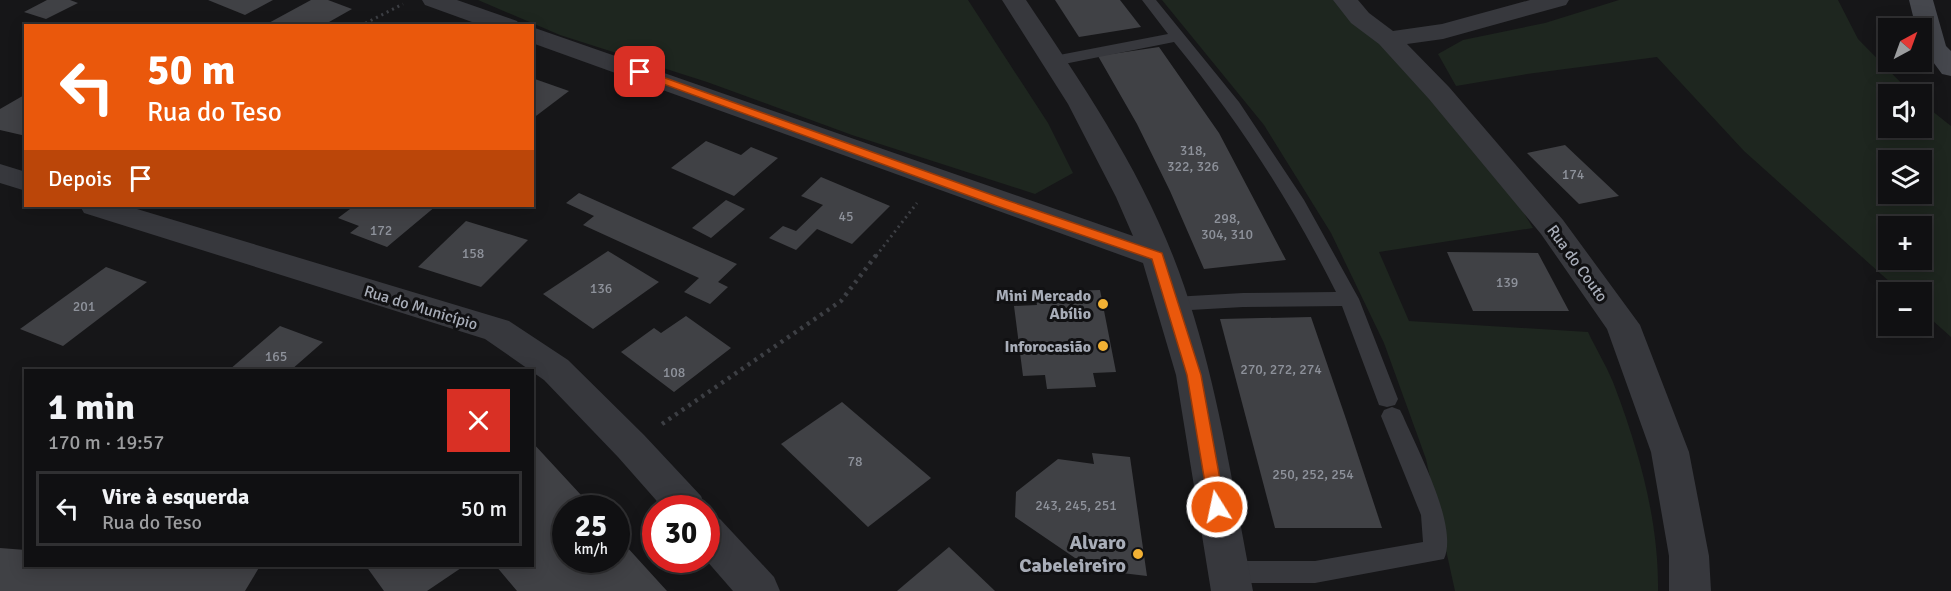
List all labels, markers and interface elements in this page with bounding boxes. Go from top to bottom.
north arrow [1878,18,1932,72]
map controls [1878,18,1932,336]
text: 50 m [147,45,236,96]
pin [614,46,665,97]
icon: left [48,48,126,126]
icon: arrive [623,55,656,88]
button: sound [1878,84,1932,138]
text: Rua do Teso [147,96,282,129]
house number: 318, 322, 326 [1167,142,1219,175]
button: layers [1878,150,1932,204]
icon: arrive [124,162,157,195]
text: Depois [48,165,112,192]
house number: 174 [1562,166,1585,183]
house number: 45 [838,208,854,225]
house number: 298, 304, 310 [1201,210,1253,243]
button: + [1878,216,1932,270]
street label: Rua do Couto [1543,221,1612,306]
house number: 172 [370,222,392,239]
house number: 158 [462,245,484,262]
house number: 139 [1496,274,1518,291]
house number: 136 [590,280,612,297]
street label: Rua do Município [361,281,480,335]
button: − [1878,282,1932,336]
place label: Mini Mercado Abílio [996,286,1091,324]
marker: Mini Mercado Abílio [1096,297,1110,311]
house number: 201 [73,298,95,315]
place label: Inforocasião [1004,337,1091,357]
marker: Inforocasião [1096,339,1110,353]
house number: 165 [265,348,287,365]
house number: 270, 272, 274 [1240,361,1322,378]
house number: 108 [663,364,685,381]
text: 1 min [48,385,135,430]
button: close [447,389,510,452]
text: 170 m · 19:57 [48,430,164,455]
house number: 78 [847,453,863,470]
house number: 250, 252, 254 [1272,466,1354,483]
position arrow [1185,475,1249,539]
text: Vire à esquerda [102,483,249,510]
icon: left [51,492,84,525]
text: 50 m [461,495,507,522]
speed limit sign: 30 [642,495,720,573]
house number: 243, 245, 251 [1035,497,1117,514]
text: 25 [575,508,607,545]
text: Rua do Teso [102,510,202,535]
place label: Alvaro Cabeleireiro [1019,530,1126,578]
text: km/h [574,540,608,558]
marker: Alvaro Cabeleireiro [1131,547,1145,561]

